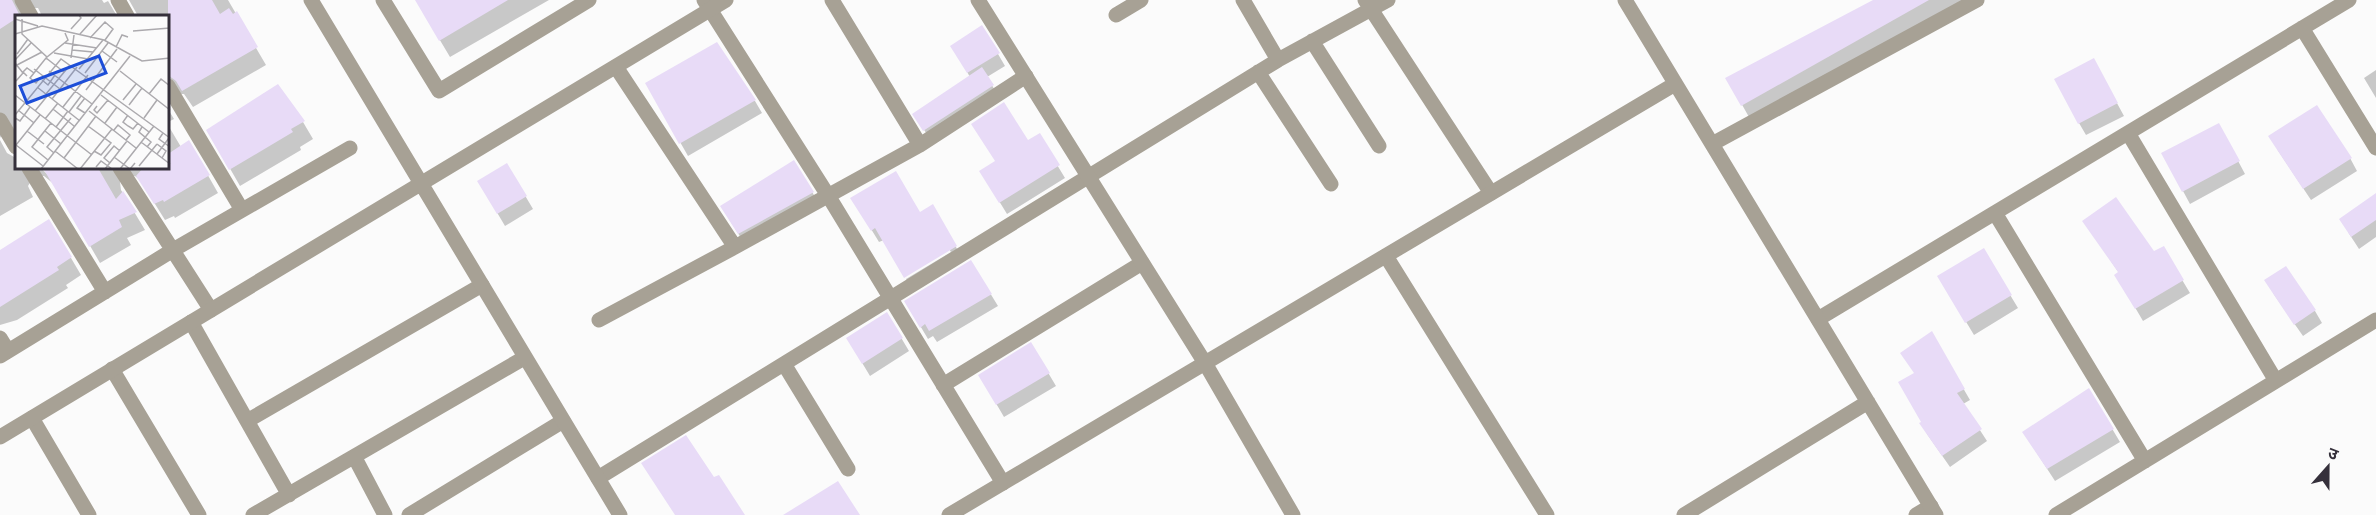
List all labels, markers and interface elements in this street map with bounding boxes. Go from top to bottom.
inset map [15,15,170,170]
north arrow [2298,437,2358,497]
text: उ [2325,442,2342,464]

